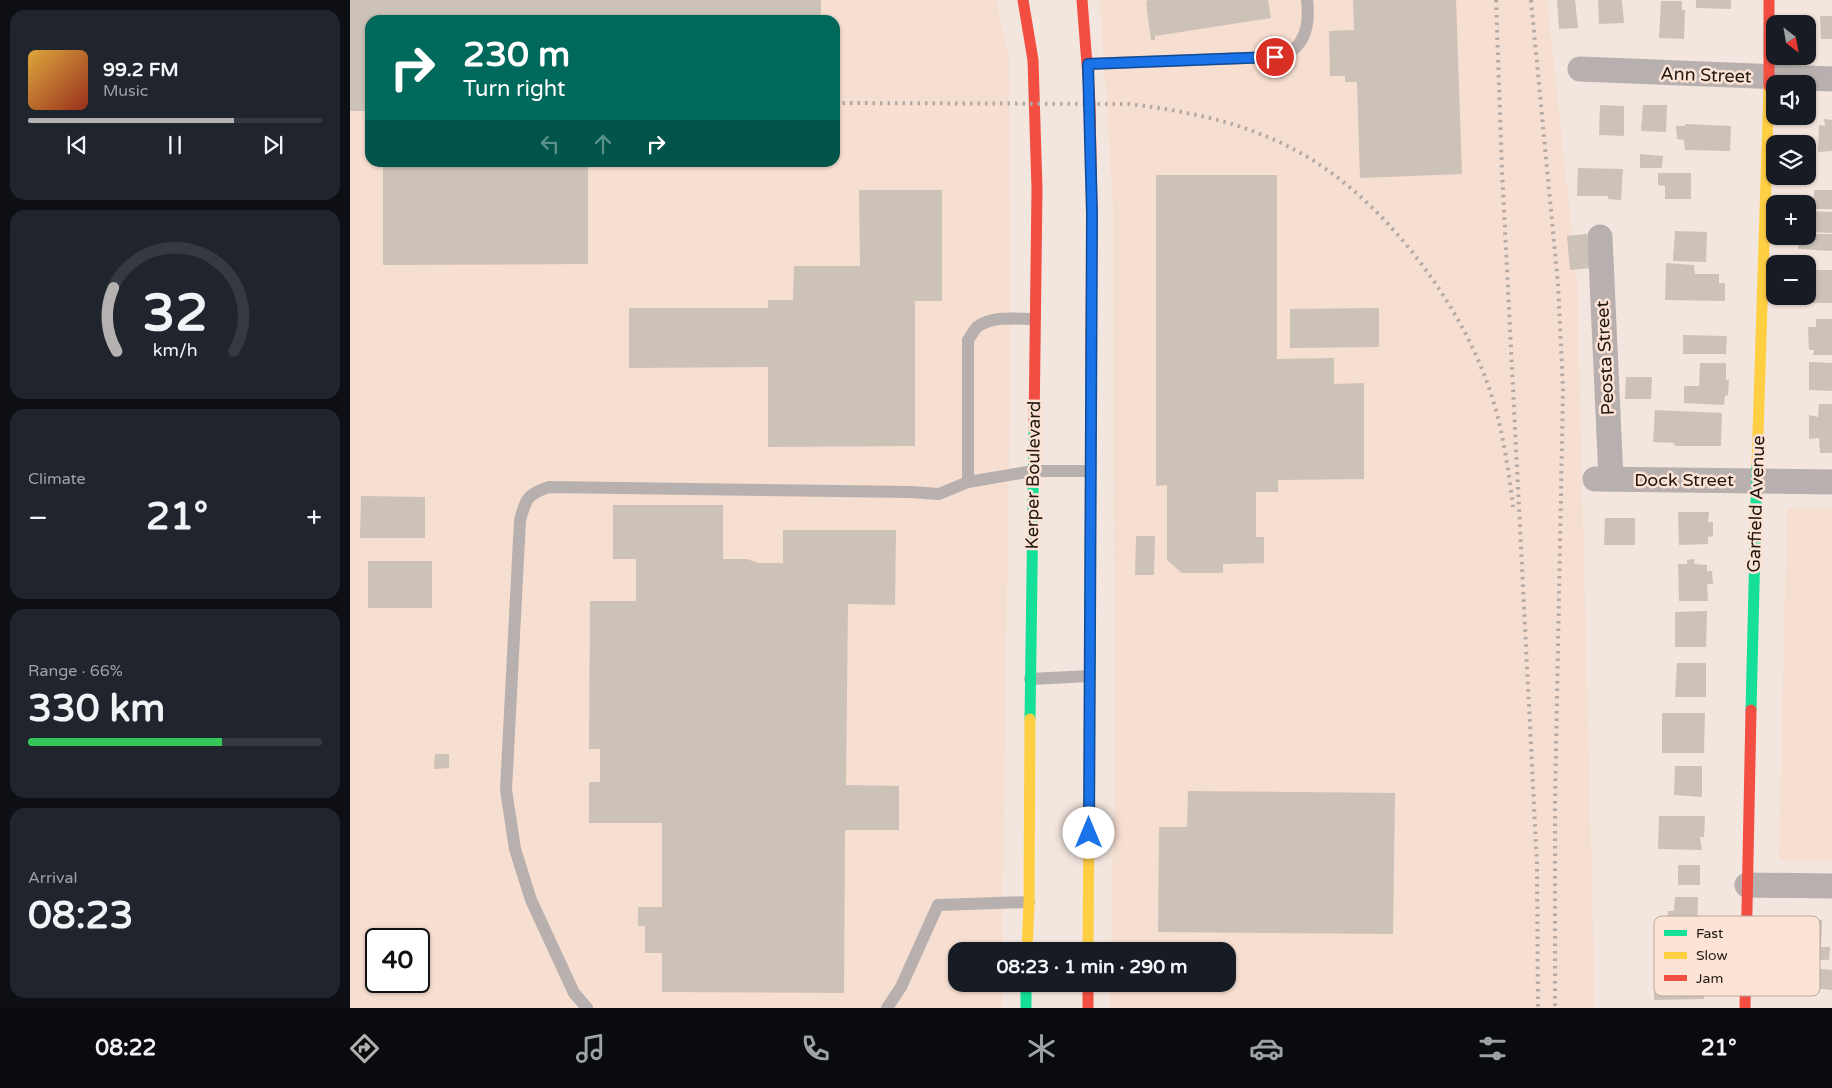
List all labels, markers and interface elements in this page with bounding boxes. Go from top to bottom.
north arrow [1766,15,1816,65]
map controls [1766,15,1816,305]
text: 230 m [463,34,570,76]
icon: right [380,35,445,100]
pin [1254,36,1296,78]
icon: arrive [1261,43,1289,71]
text: 99.2 FM [103,59,179,81]
street label: Ann Street [1660,62,1752,88]
button: sound [1766,75,1816,125]
text: Turn right [463,76,565,102]
text: Music [103,81,148,101]
icon: left [536,130,564,158]
icon: ahead [589,130,617,158]
icon: right [642,130,670,158]
icon: previous [63,131,91,159]
icon: pause [161,131,189,159]
icon: next [259,131,287,159]
button: layers [1766,135,1816,185]
button: + [1766,195,1816,245]
button: − [1766,255,1816,305]
text: 32 [142,282,208,345]
street label: Peosta Street [1591,300,1619,416]
text: km/h [153,340,197,361]
street label: Kerper Boulevard [1021,400,1045,550]
street label: Garfield Avenue [1743,435,1769,573]
text: Climate [28,469,86,489]
street label: Dock Street [1634,469,1734,491]
text: 21° [146,494,208,540]
text: − [28,501,48,535]
text: + [306,501,322,535]
text: Range · 66% [28,661,123,681]
text: 330 km [28,686,165,732]
position arrow [1062,806,1114,858]
text: Arrival [28,868,77,888]
text: 08:23 [28,893,133,939]
legend [1654,916,1820,996]
text: Fast [1696,925,1724,942]
speed limit sign: 40 [365,928,430,993]
text: Slow [1696,947,1728,964]
text: 08:23 · 1 min · 290 m [996,956,1188,978]
text: Jam [1696,970,1723,987]
icon: directions [347,1031,382,1066]
icon: music [573,1031,608,1066]
icon: phone [798,1031,833,1066]
icon: climate [1024,1031,1059,1066]
icon: car [1249,1031,1284,1066]
icon: filters [1475,1031,1510,1066]
text: 08:22 [95,1035,156,1061]
text: 21° [1701,1035,1737,1061]

